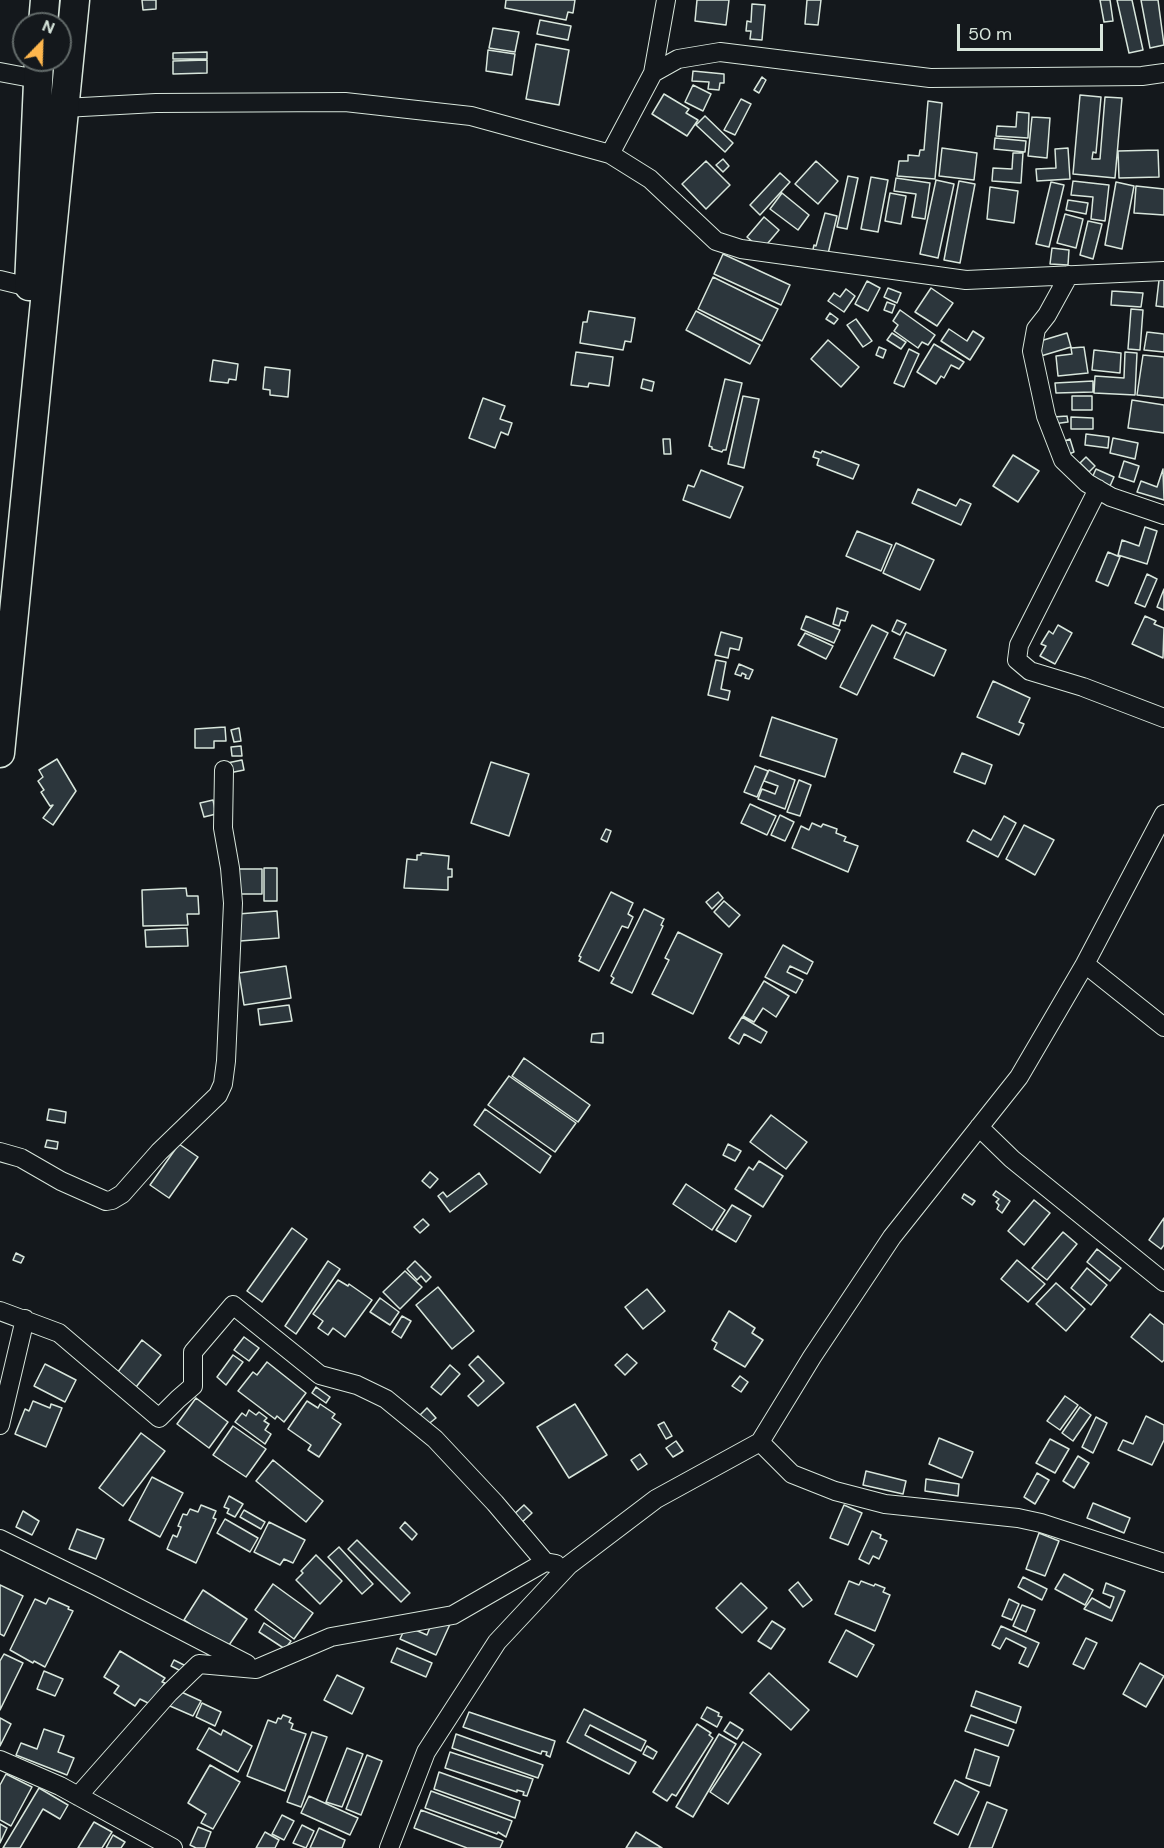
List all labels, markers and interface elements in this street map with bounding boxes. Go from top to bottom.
north arrow [12,12,72,72]
scale bar [960,12,1106,50]
text: N [39,15,58,39]
text: 50 m [968,22,1012,46]

